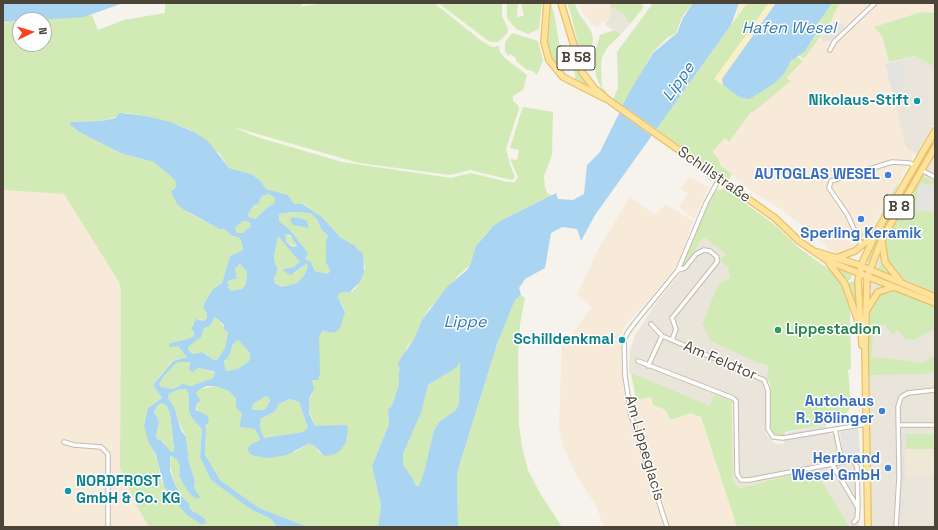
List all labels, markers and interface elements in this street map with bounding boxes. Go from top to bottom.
north arrow [12,12,52,52]
water label: Hafen Wesel [742,19,836,39]
text: N [36,27,50,35]
road number: B 58 [557,46,595,70]
water label: Lippe [659,59,699,105]
place label: Nikolaus-Stift [809,92,909,110]
marker: Nikolaus-Stift [912,96,922,106]
street label: Schillstraße [674,143,754,207]
place label: AUTOGLAS WESEL [754,166,880,184]
marker: AUTOGLAS WESEL [883,170,893,180]
road number: B 8 [884,195,914,219]
marker: Sperling Keramik [856,214,866,224]
place label: Sperling Keramik [800,225,922,243]
water label: Lippe [444,313,486,333]
place label: Lippestadion [786,321,881,339]
marker: Lippestadion [773,325,783,335]
place label: Schilldenkmal [514,331,614,349]
marker: Schilldenkmal [617,335,627,345]
street label: Am Feldtor [681,337,759,385]
street label: Am Lippeglacis [620,393,668,503]
place label: Autohaus R. Bölinger [796,393,874,428]
marker: Autohaus R. Bölinger [877,406,887,416]
place label: Herbrand Wesel GmbH [792,450,880,485]
marker: Herbrand Wesel GmbH [883,463,893,473]
place label: NORDFROST GmbH & Co. KG [76,473,181,508]
marker: NORDFROST GmbH & Co. KG [63,486,73,496]

